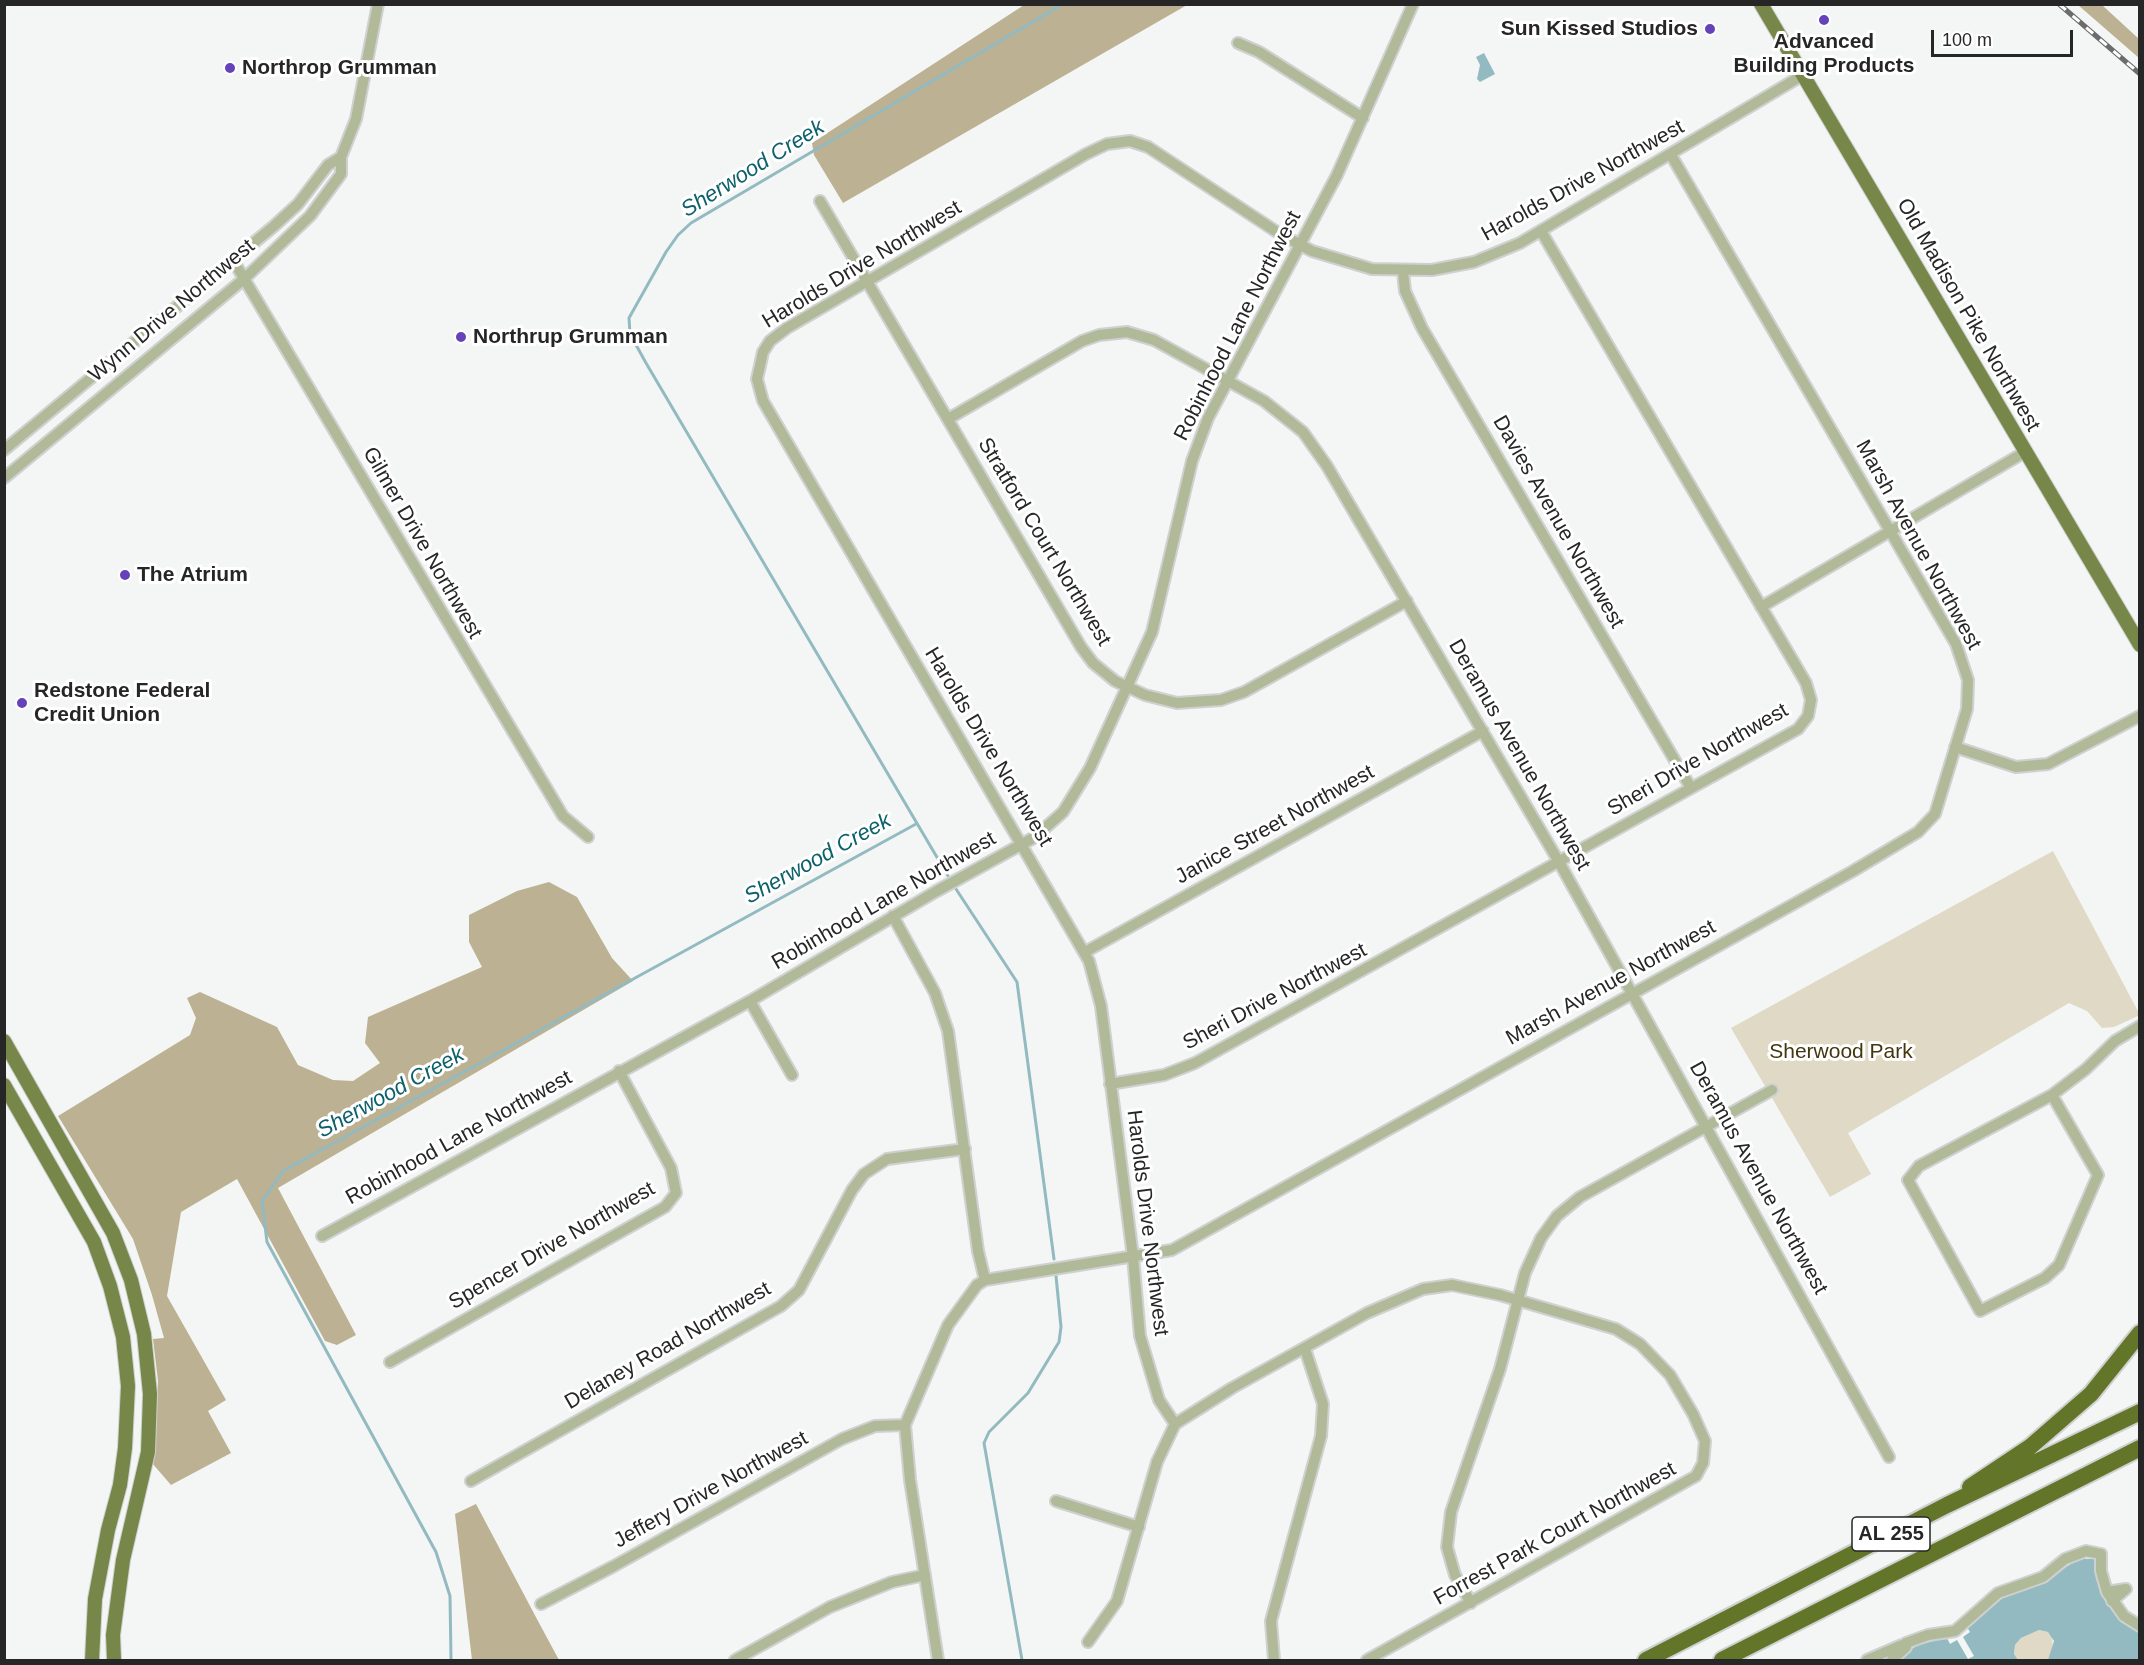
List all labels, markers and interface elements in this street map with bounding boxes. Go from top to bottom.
marker: Advanced Building Products [1817,13,1831,27]
place label: Sun Kissed Studios [1501,16,1698,42]
scale bar [1934,18,2076,56]
marker: Sun Kissed Studios [1703,22,1717,36]
place label: Advanced Building Products [1734,29,1914,79]
text: 100 m [1942,30,1992,50]
place label: Northrop Grumman [242,55,437,81]
marker: Northrop Grumman [223,61,237,75]
water label: Sherwood Creek [677,114,829,224]
street label: Harolds Drive Northwest [1477,115,1689,247]
street label: Old Madison Pike Northwest [1891,194,2045,436]
street label: Harolds Drive Northwest [758,196,966,334]
street label: Robinhood Lane Northwest [1169,207,1307,445]
street label: Wynn Drive Northwest [84,234,260,388]
place label: Northrup Grumman [473,324,668,350]
marker: Northrup Grumman [454,330,468,344]
street label: Davies Avenue Northwest [1487,411,1629,633]
street label: Stratford Court Northwest [972,433,1116,651]
street label: Marsh Avenue Northwest [1850,436,1986,654]
street label: Gilmer Drive Northwest [357,443,487,643]
place label: The Atrium [137,562,248,588]
marker: The Atrium [118,568,132,582]
street label: Deramus Avenue Northwest [1443,635,1595,875]
street label: Harolds Drive Northwest [919,643,1057,851]
place label: Redstone Federal Credit Union [34,678,210,728]
marker: Redstone Federal Credit Union [15,696,29,710]
street label: Sheri Drive Northwest [1603,698,1793,822]
street label: Janice Street Northwest [1171,760,1379,890]
water label: Sherwood Creek [740,808,896,910]
street label: Robinhood Lane Northwest [767,826,1001,976]
street label: Marsh Avenue Northwest [1502,915,1720,1051]
street label: Sheri Drive Northwest [1179,938,1371,1056]
park label: Sherwood Park [1769,1039,1913,1065]
water label: Sherwood Creek [313,1042,469,1144]
street label: Deramus Avenue Northwest [1683,1057,1833,1299]
street label: Robinhood Lane Northwest [342,1065,576,1211]
street label: Harolds Drive Northwest [1121,1109,1173,1337]
street label: Spencer Drive Northwest [445,1177,659,1315]
street label: Delaney Road Northwest [561,1277,775,1415]
street label: Jeffery Drive Northwest [610,1426,812,1554]
street label: Forrest Park Court Northwest [1429,1457,1681,1611]
road number: AL 255 [1852,1517,1930,1551]

